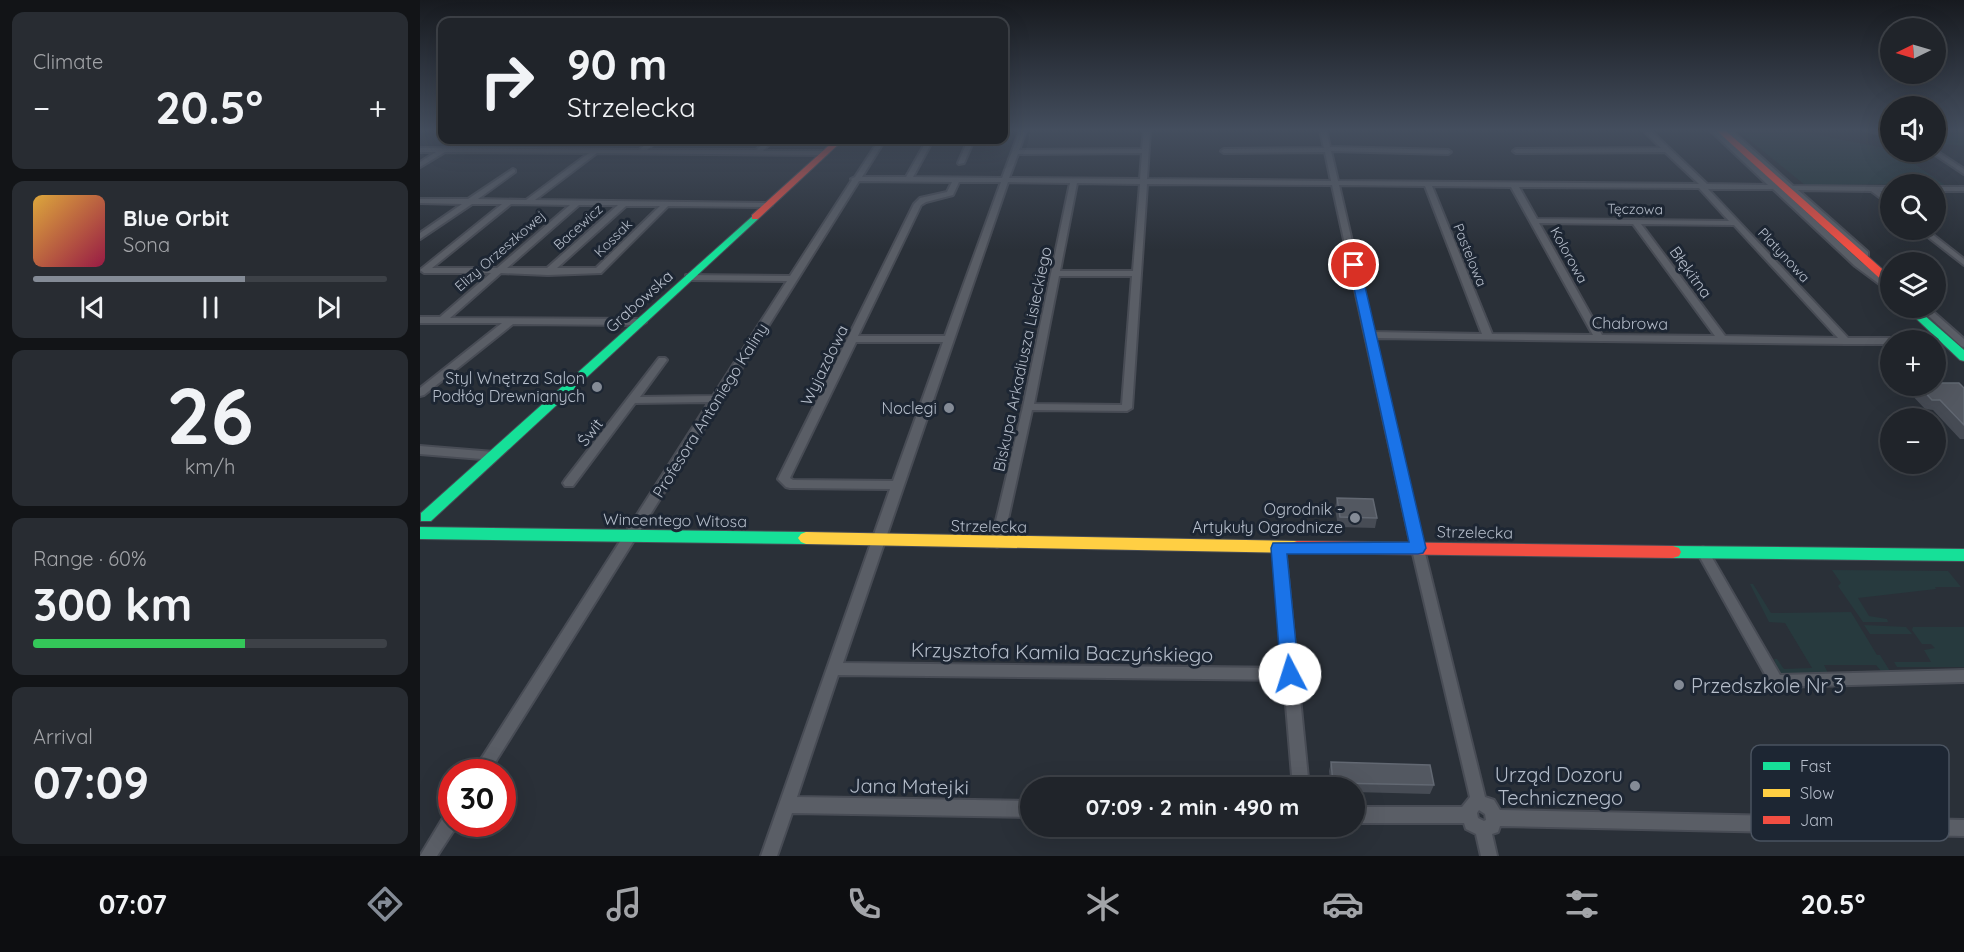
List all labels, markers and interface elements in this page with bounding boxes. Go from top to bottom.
north arrow [1880,18,1946,84]
map controls [1880,18,1946,474]
text: 90 m [567,38,667,91]
icon: right [468,42,546,120]
text: Climate [33,49,103,74]
text: 20.5° [155,79,263,135]
text: − [33,87,50,128]
text: + [368,87,387,128]
text: Strzelecka [567,90,696,124]
button: sound [1880,96,1946,162]
button: search [1880,174,1946,240]
street label: Bacewicz [550,200,607,254]
street label: Tęczowa [1607,200,1663,218]
text: Blue Orbit [123,204,229,232]
street label: Elizy Orzeszkowej [451,207,549,295]
street label: Kossak [590,215,636,261]
street label: Pastelowa [1449,221,1491,289]
street label: Kolorowa [1546,224,1592,286]
street label: Platynowa [1754,224,1814,286]
text: Sona [123,232,170,257]
pin [1328,239,1379,290]
street label: Błękitna [1665,242,1717,302]
street label: Biskupa Arkadiusza Lisieckiego [988,245,1056,473]
icon: arrive [1337,248,1370,281]
button: layers [1880,252,1946,318]
street label: Grabowska [601,266,677,336]
icon: previous [76,291,109,324]
icon: pause [194,291,227,324]
icon: next [312,291,345,324]
street label: Chabrowa [1592,312,1668,334]
street label: Profesora Antoniego Kaliny [648,319,772,501]
street label: Wyjazdowa [796,321,852,409]
button: + [1880,330,1946,396]
text: 26 [166,366,254,464]
place label: Styl Wnętrza Salon Podłóg Drewnianych [432,368,585,406]
marker: Styl Wnętrza Salon Podłóg Drewnianych [590,380,604,394]
place label: Noclegi [882,398,937,418]
marker: Noclegi [942,401,956,415]
button: − [1880,408,1946,474]
street label: Świt [573,414,607,450]
text: km/h [185,454,235,479]
place label: Ogrodnik - Artykuły Ogrodnicze [1192,499,1343,537]
street label: Wincentego Witosa [603,509,747,531]
marker: Ogrodnik - Artykuły Ogrodnicze [1348,511,1362,525]
street label: Strzelecka [951,515,1027,537]
street label: Strzelecka [1437,521,1513,543]
text: Range · 60% [33,546,147,571]
text: 300 km [33,576,192,632]
street label: Krzysztofa Kamila Baczyńskiego [911,637,1213,667]
position arrow [1258,642,1322,706]
place label: Przedszkole Nr 3 [1691,673,1844,698]
marker: Przedszkole Nr 3 [1672,678,1686,692]
text: Arrival [33,724,93,749]
legend [1751,745,1949,841]
text: 07:09 [33,754,149,810]
text: Fast [1800,756,1831,776]
speed limit sign: 30 [438,759,516,837]
place label: Urząd Dozoru Technicznego [1495,762,1623,810]
street label: Jana Matejki [849,772,969,800]
marker: Urząd Dozoru Technicznego [1628,779,1642,793]
text: Slow [1800,783,1834,803]
text: 07:09 · 2 min · 490 m [1086,793,1299,821]
text: Jam [1800,810,1833,830]
icon: directions [364,883,406,925]
icon: music [603,883,645,925]
icon: phone [843,883,885,925]
icon: climate [1082,883,1124,925]
icon: car [1322,883,1364,925]
icon: filters [1561,883,1603,925]
text: 07:07 [99,887,167,921]
text: 20.5° [1800,887,1865,921]

